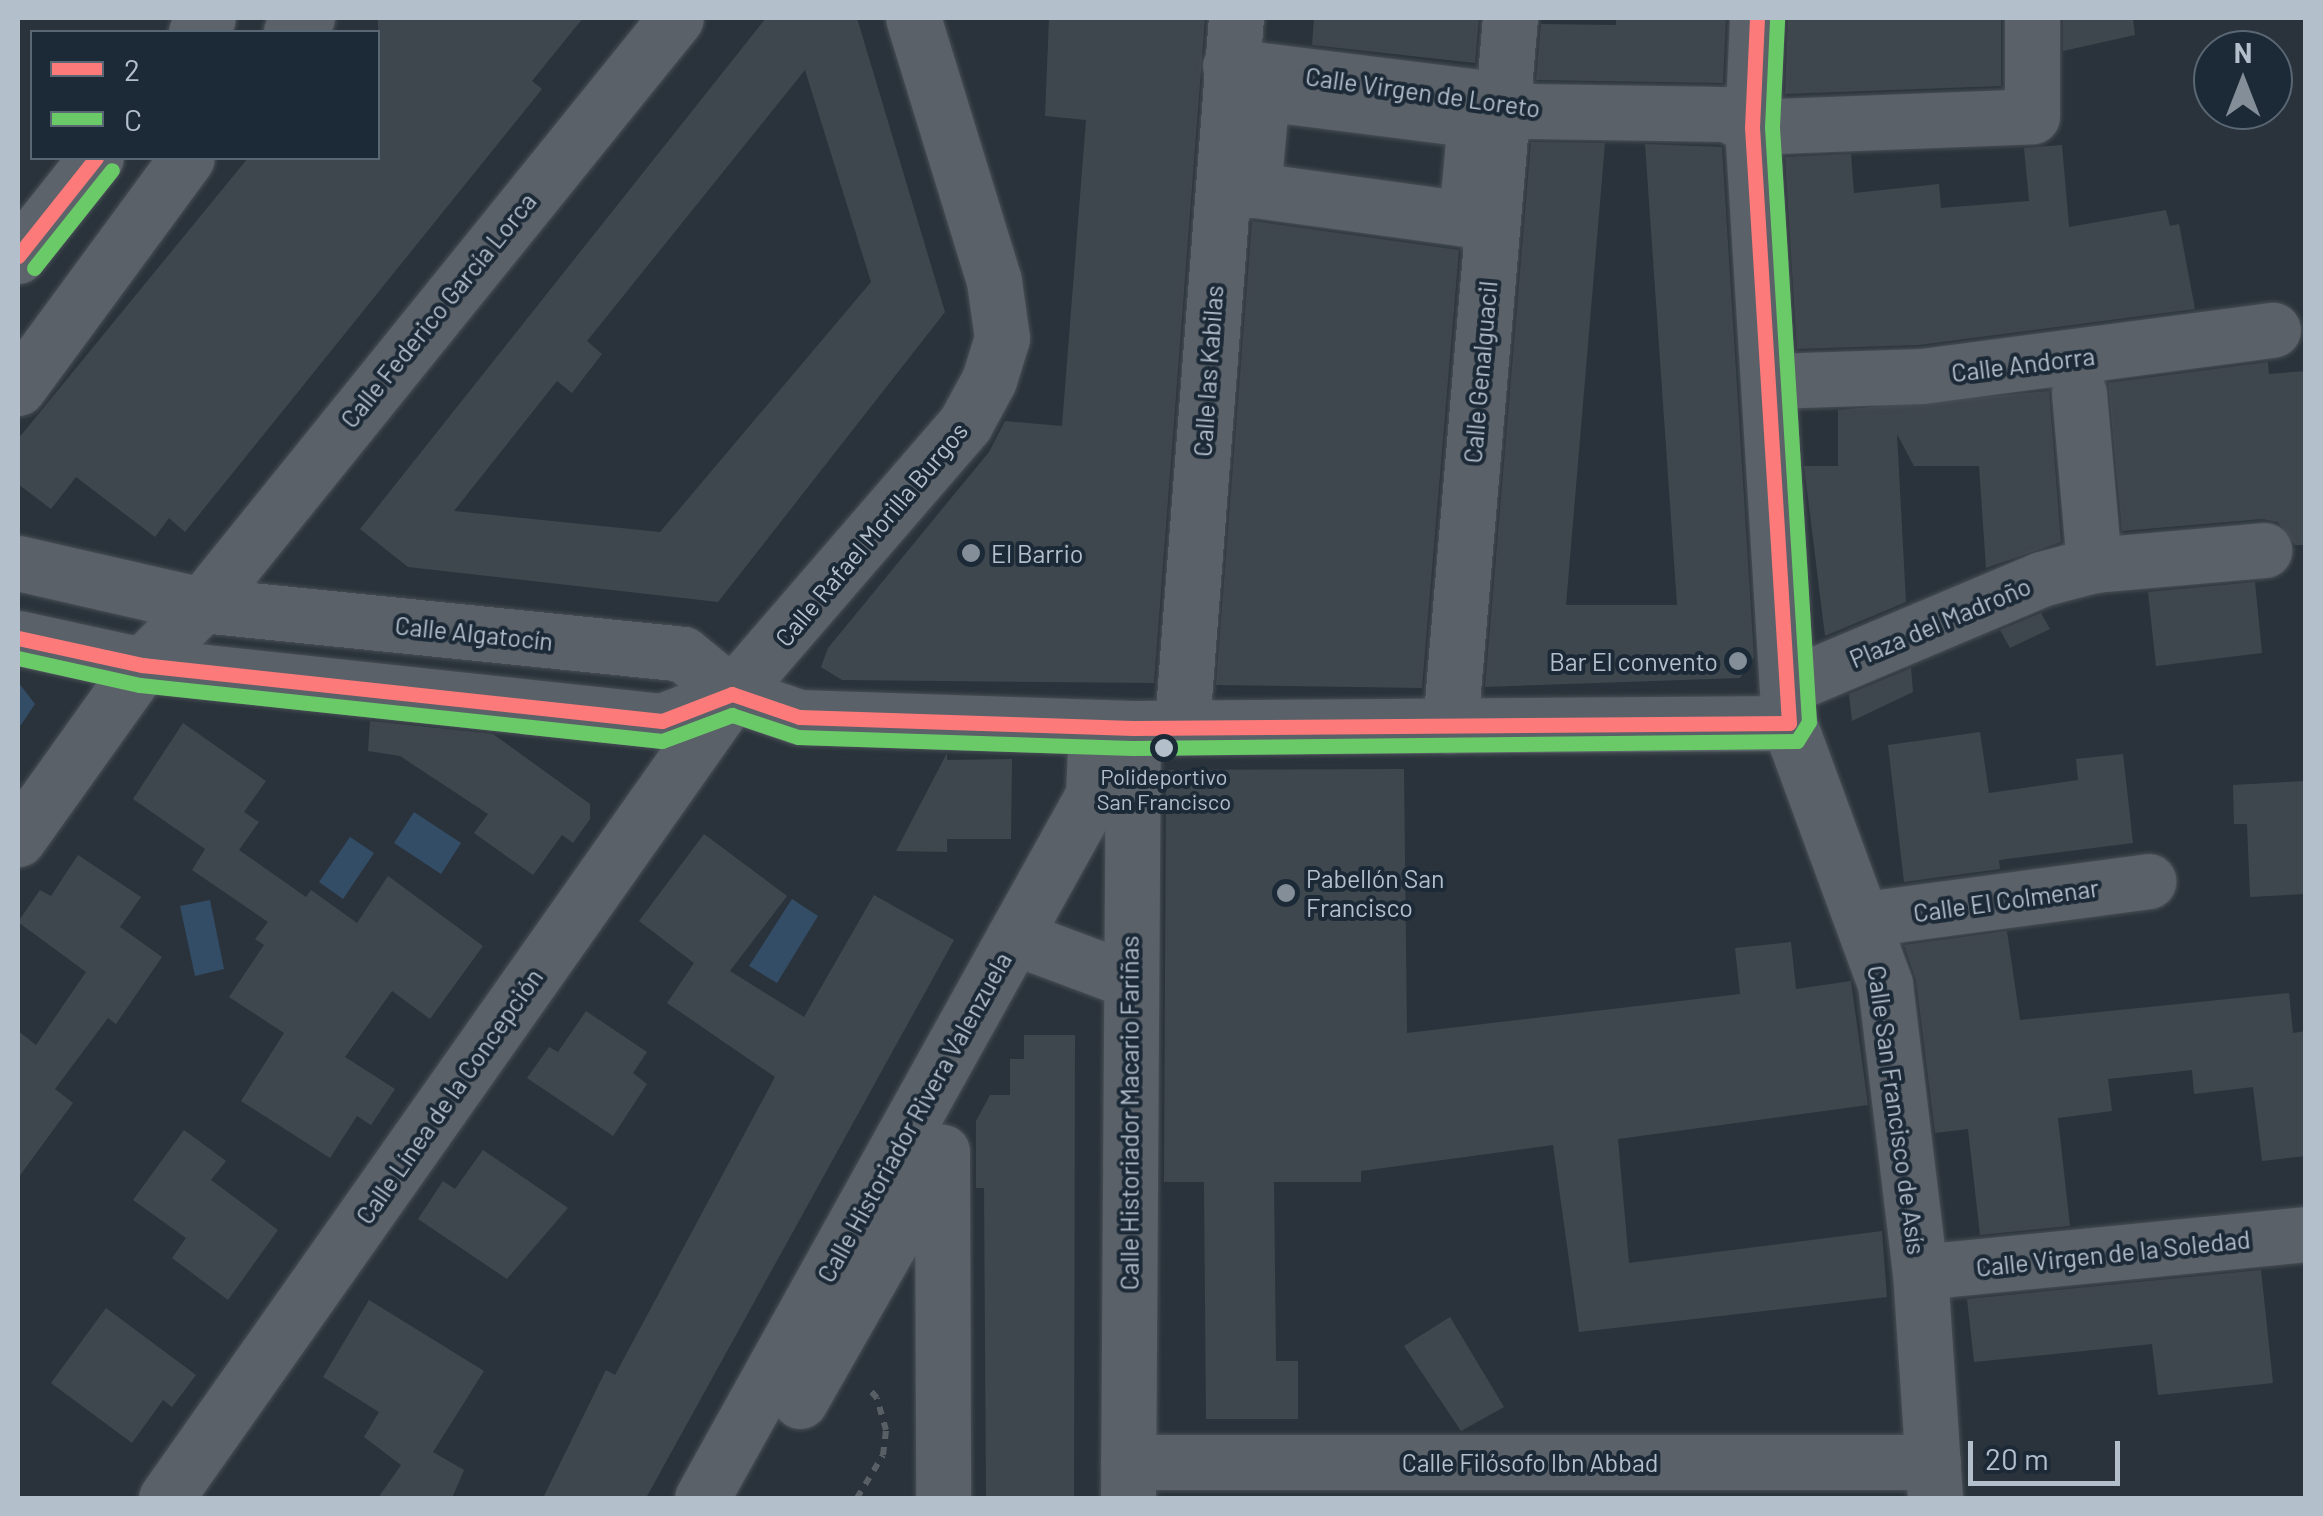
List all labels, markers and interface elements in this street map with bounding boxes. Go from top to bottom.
legend [30,30,380,160]
north arrow [2193,30,2293,130]
text: N [2234,35,2252,69]
text: 2 [124,51,140,87]
street label: Calle Virgen de Loreto [1304,61,1542,123]
text: C [124,101,142,137]
street label: Calle Federico García Lorca [334,186,542,434]
street label: Calle Genalguacil [1457,280,1503,464]
street label: Calle las Kabilas [1187,284,1229,458]
street label: Calle Andorra [1950,340,2096,388]
street label: Calle Rafael Morilla Burgos [768,416,974,652]
place label: El Barrio [991,538,1083,568]
marker: El Barrio [960,542,982,564]
street label: Plaza del Madroño [1845,570,2035,674]
street label: Calle Algatocín [394,610,554,656]
place label: Bar El convento [1549,646,1718,676]
marker: Bar El convento [1727,650,1749,672]
marker: Polideportivo San Francisco [1154,738,1174,758]
place label: Polideportivo San Francisco [1097,763,1231,814]
place label: Pabellón San Francisco [1306,864,1444,923]
street label: Calle El Colmenar [1911,872,2101,928]
marker: Pabellón San Francisco [1275,882,1297,904]
street label: Calle Historiador Macario Fariñas [1114,936,1144,1290]
street label: Calle Historiador Rivera Valenzuela [811,947,1017,1287]
street label: Calle Línea de la Concepción [349,962,549,1230]
street label: Calle San Francisco de Asís [1862,963,1932,1257]
street label: Calle Virgen de la Soledad [1974,1224,2252,1282]
scale bar [1973,1421,2126,1483]
text: 20 m [1985,1440,2049,1476]
street label: Calle Filósofo Ibn Abbad [1402,1447,1658,1477]

